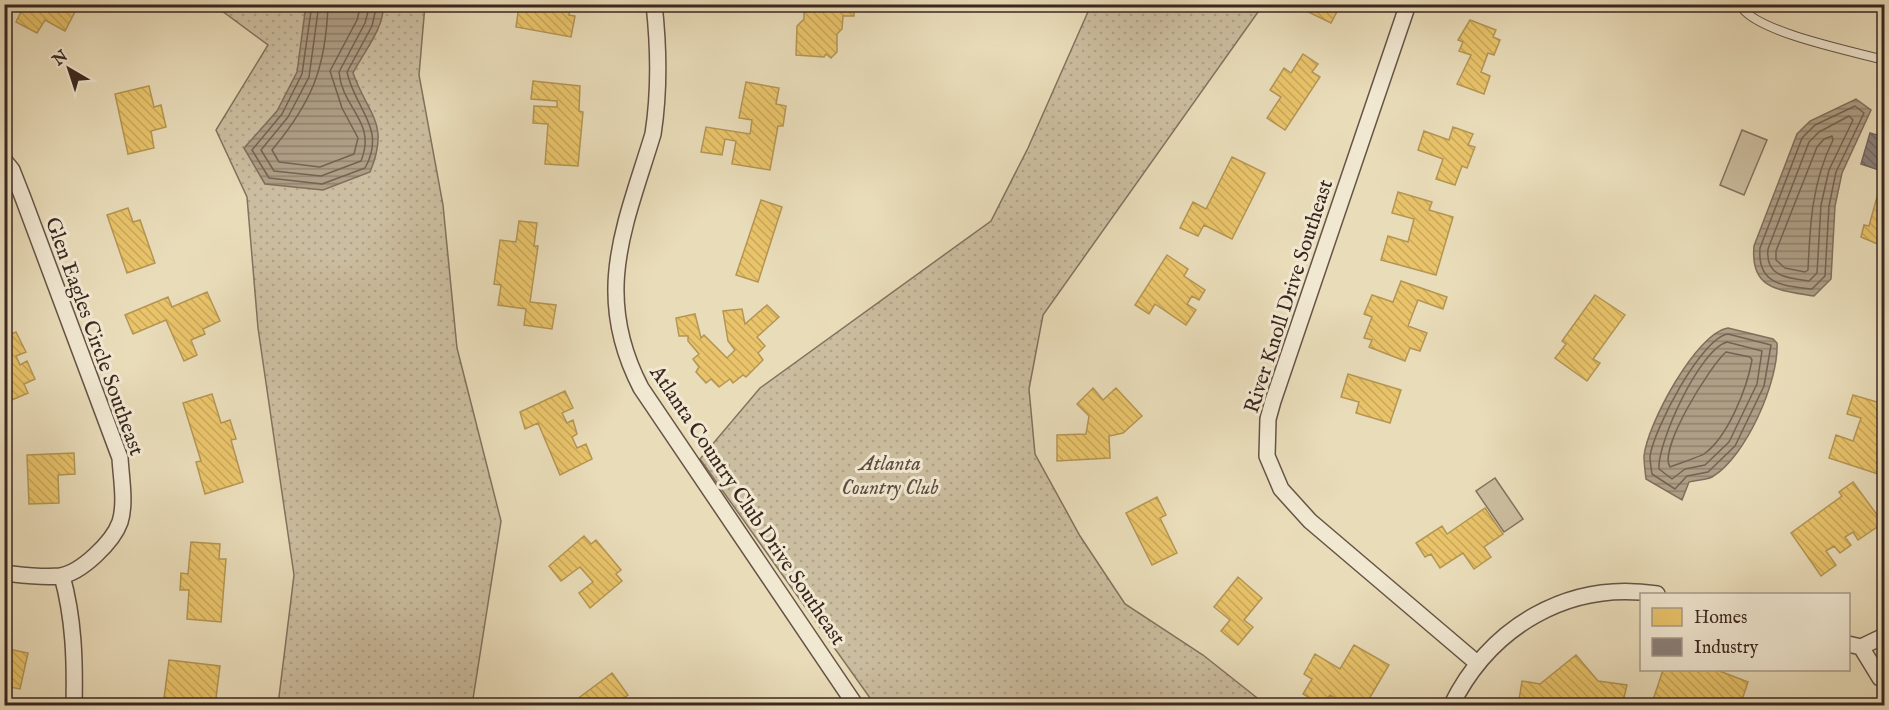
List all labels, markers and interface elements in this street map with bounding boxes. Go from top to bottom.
north arrow [39,39,99,99]
text: N [48,47,73,72]
street label: River Knoll Drive Southeast [1239,176,1340,417]
street label: Glen Eagles Circle Southeast [38,214,149,459]
street label: Atlanta Country Club Drive Southeast [642,360,851,651]
park label: Atlanta Country Club [841,451,939,502]
legend [1640,593,1850,671]
text: Homes [1694,607,1747,630]
text: Industry [1694,637,1758,660]

